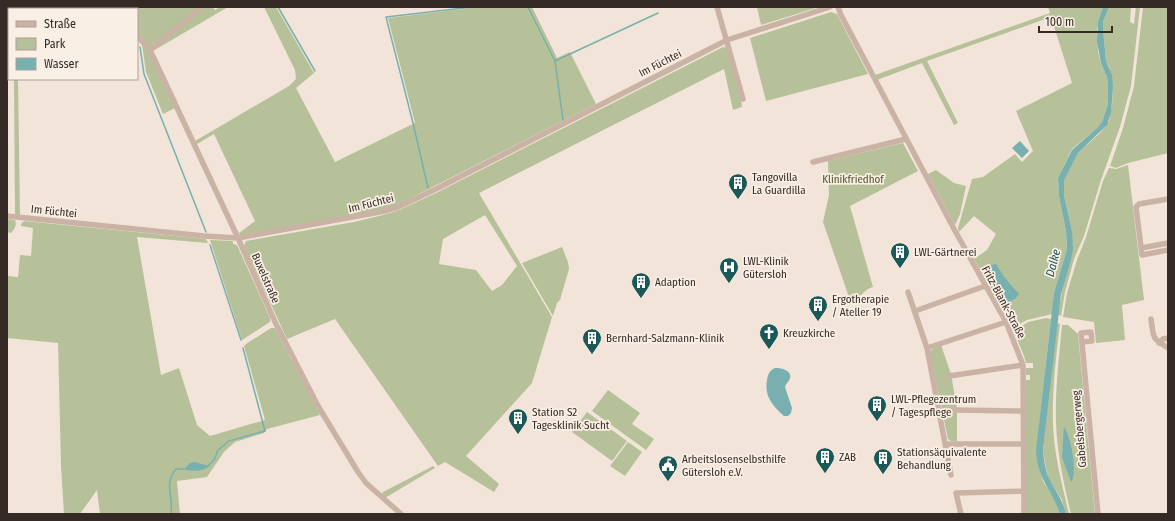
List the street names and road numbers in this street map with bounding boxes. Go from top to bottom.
street label: Im Füchtei [637,47,684,80]
street label: Im Füchtei [347,192,395,215]
street label: Im Füchtei [30,203,78,220]
street label: Buxelstraße [249,251,282,305]
street label: Fritz-Blank-Straße [979,264,1028,341]
street label: Gabelsbergerweg [1070,389,1089,468]

